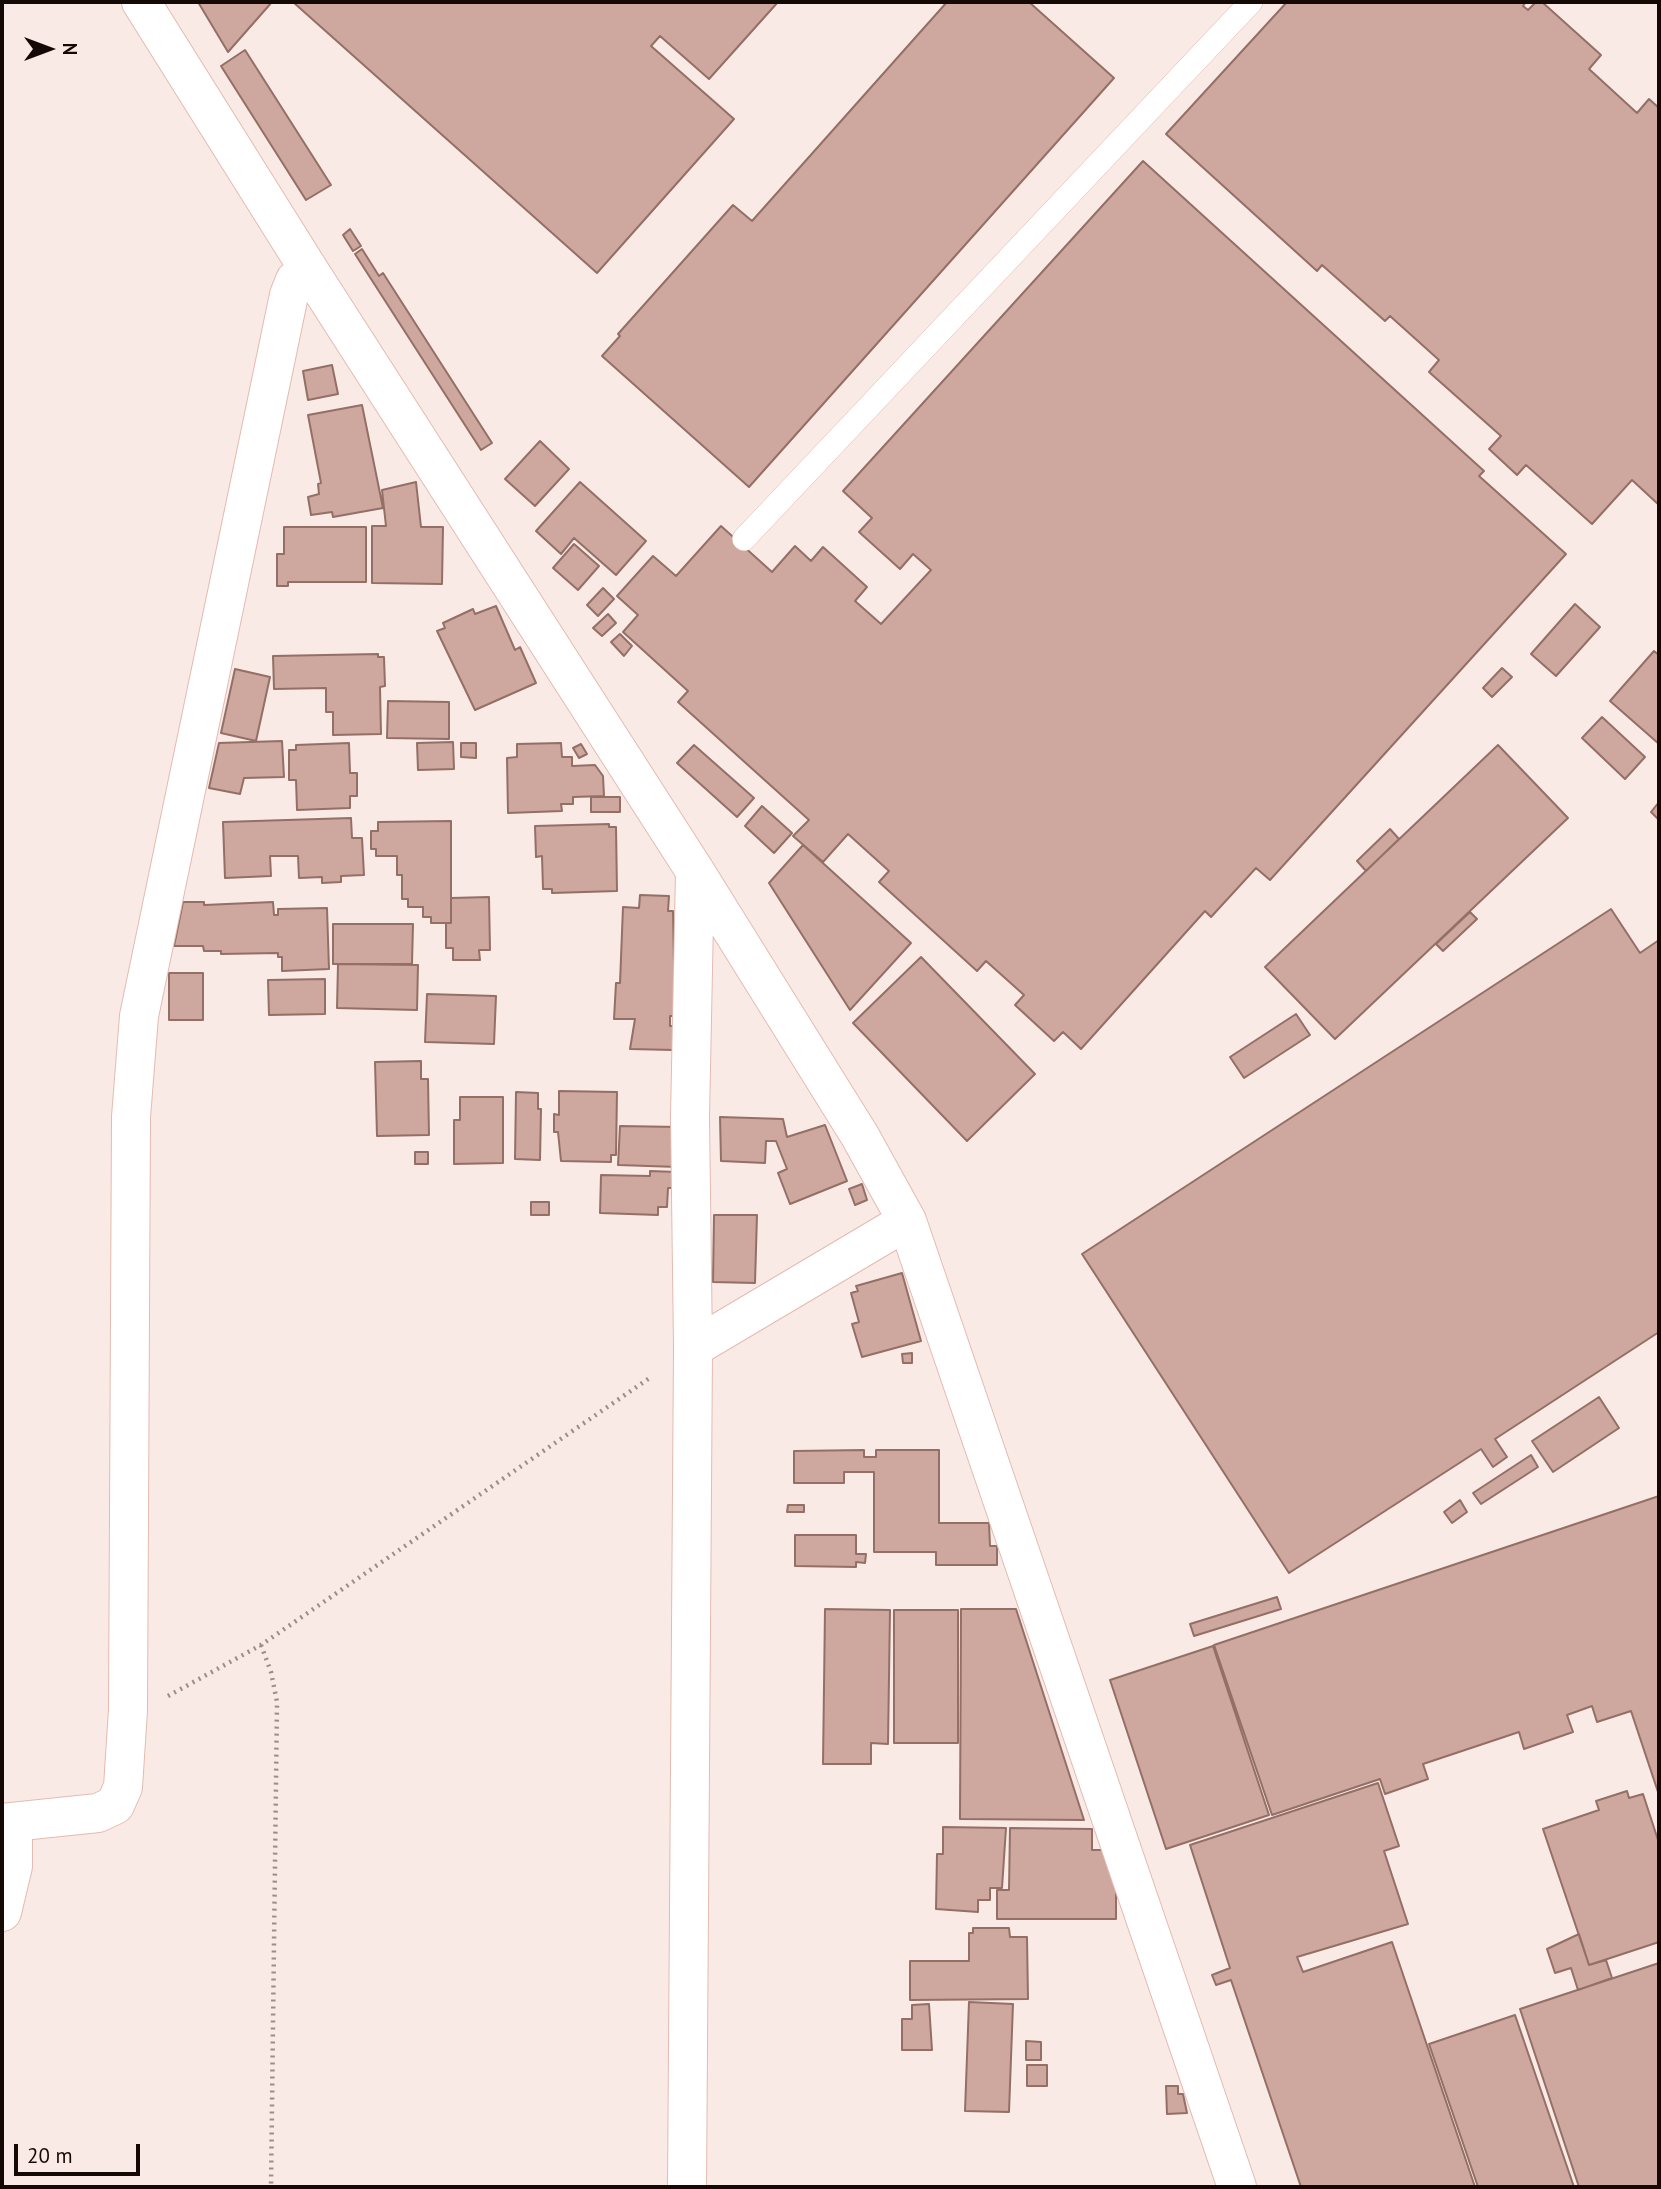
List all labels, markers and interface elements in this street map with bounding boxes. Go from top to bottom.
north arrow [14,14,84,84]
text: N [58,43,82,55]
scale bar [18,2130,144,2174]
text: 20 m [27,2142,73,2169]

